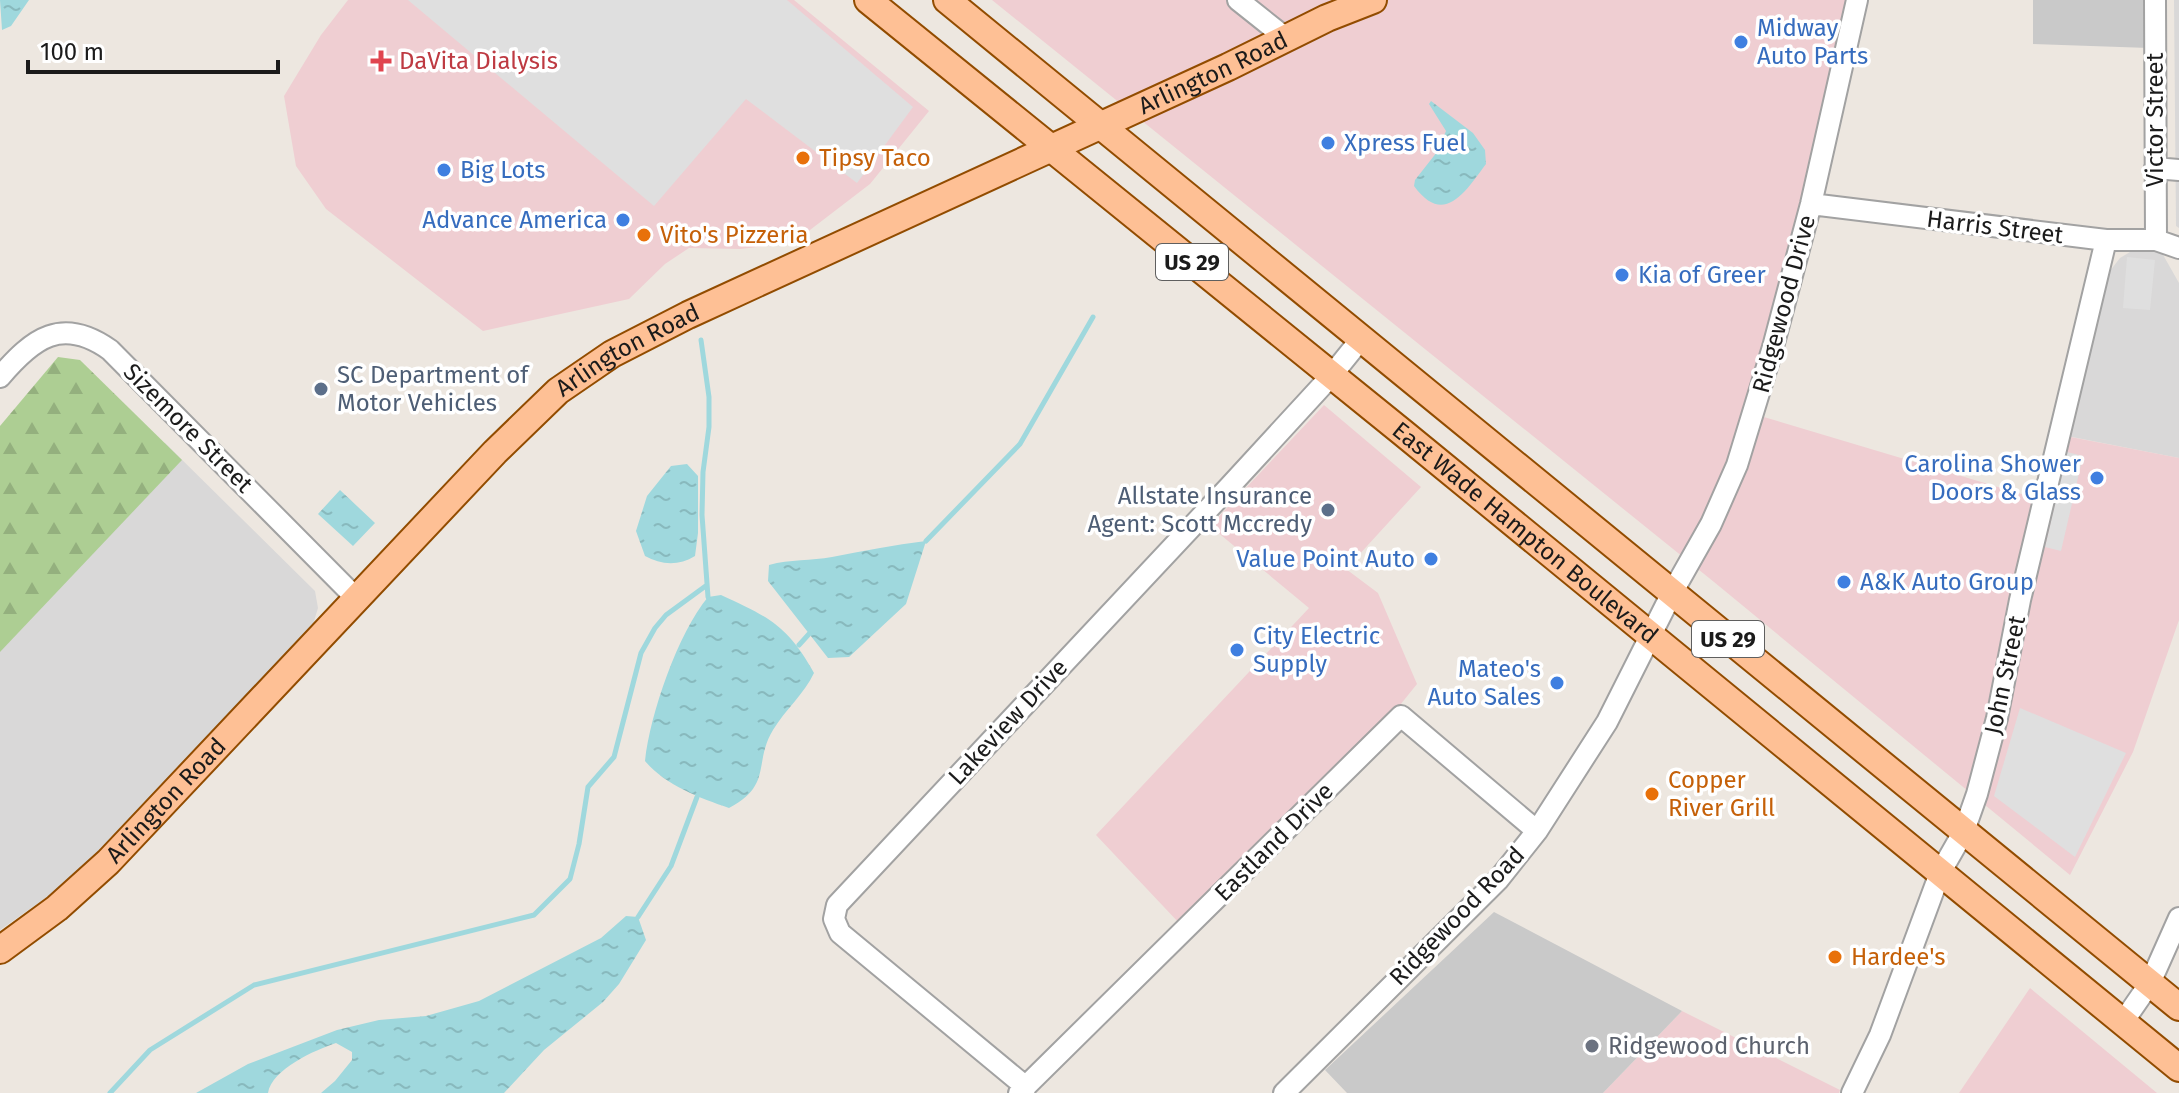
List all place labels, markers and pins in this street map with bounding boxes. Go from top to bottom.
place label: Midway Auto Parts [1757,14,1868,70]
marker: Midway Auto Parts [1732,33,1750,51]
place label: DaVita Dialysis [399,47,558,75]
marker: DaVita Dialysis [370,50,392,72]
place label: Xpress Fuel [1344,129,1466,157]
marker: Xpress Fuel [1319,134,1337,152]
place label: Tipsy Taco [819,144,931,172]
marker: Tipsy Taco [794,149,812,167]
place label: Big Lots [460,156,545,184]
marker: Big Lots [435,161,453,179]
place label: Advance America [422,206,607,234]
marker: Advance America [614,211,632,229]
place label: Vito's Pizzeria [660,221,808,249]
marker: Vito's Pizzeria [635,226,653,244]
place label: Kia of Greer [1638,261,1767,289]
marker: Kia of Greer [1613,266,1631,284]
place label: SC Department of Motor Vehicles [337,361,530,417]
marker: SC Department of Motor Vehicles [312,380,330,398]
place label: Carolina Shower Doors & Glass [1904,450,2082,506]
marker: Carolina Shower Doors & Glass [2088,469,2106,487]
place label: Allstate Insurance Agent: Scott Mccredy [1087,482,1312,538]
marker: Allstate Insurance Agent: Scott Mccredy [1319,501,1337,519]
place label: Value Point Auto [1236,545,1415,573]
marker: Value Point Auto [1422,550,1440,568]
place label: A&K Auto Group [1860,568,2034,596]
marker: A&K Auto Group [1835,573,1853,591]
place label: City Electric Supply [1253,622,1380,678]
marker: City Electric Supply [1228,641,1246,659]
place label: Mateo's Auto Sales [1428,655,1541,711]
marker: Mateo's Auto Sales [1548,674,1566,692]
place label: Copper River Grill [1668,766,1775,822]
marker: Copper River Grill [1643,785,1661,803]
place label: Hardee's [1851,943,1945,971]
marker: Hardee's [1826,948,1844,966]
place label: Ridgewood Church [1608,1032,1810,1060]
marker: Ridgewood Church [1583,1037,1601,1055]

